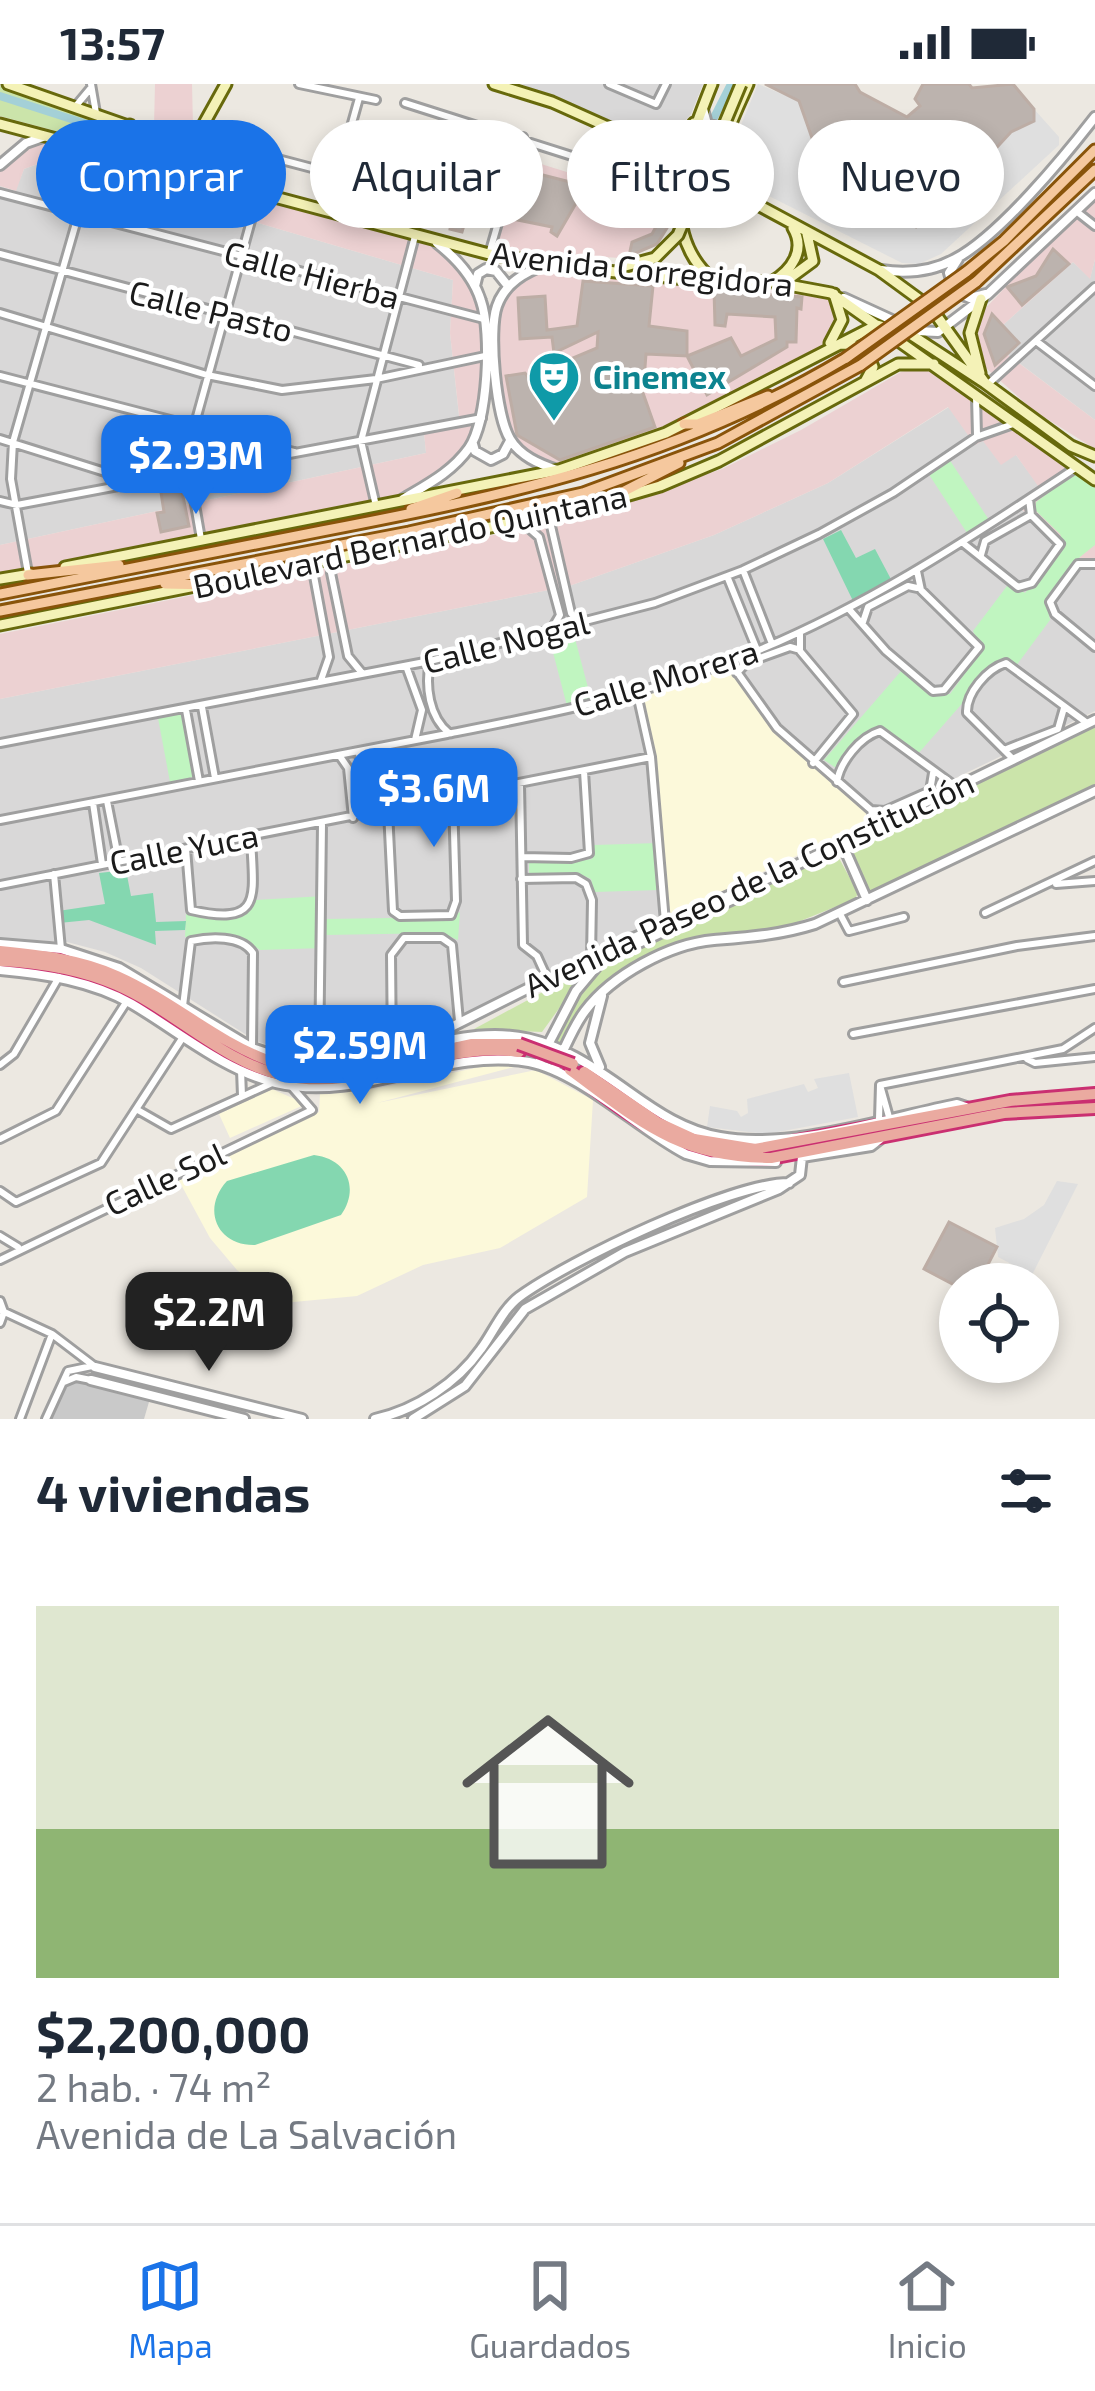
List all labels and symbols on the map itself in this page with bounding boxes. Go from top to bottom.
street label: Calle Hierba [220,231,404,317]
street label: Avenida Corregidora [489,232,795,304]
street label: Calle Pasto [125,270,297,350]
theatre icon: Cinemex [526,349,582,423]
place label: Cinemex [593,356,727,396]
pin: $2.93M [98,415,294,517]
street label: Boulevard Bernardo Quintana [189,474,631,606]
street label: Calle Nogal [419,601,593,681]
street label: Calle Morera [568,630,763,724]
pin: $3.6M [350,748,518,850]
street label: Avenida Paseo de la Constitución [517,761,980,1005]
street label: Calle Yuca [106,814,262,882]
pin: $2.59M [262,1005,458,1107]
street label: Calle Sol [98,1133,232,1223]
pin: $2.2M [125,1272,293,1374]

